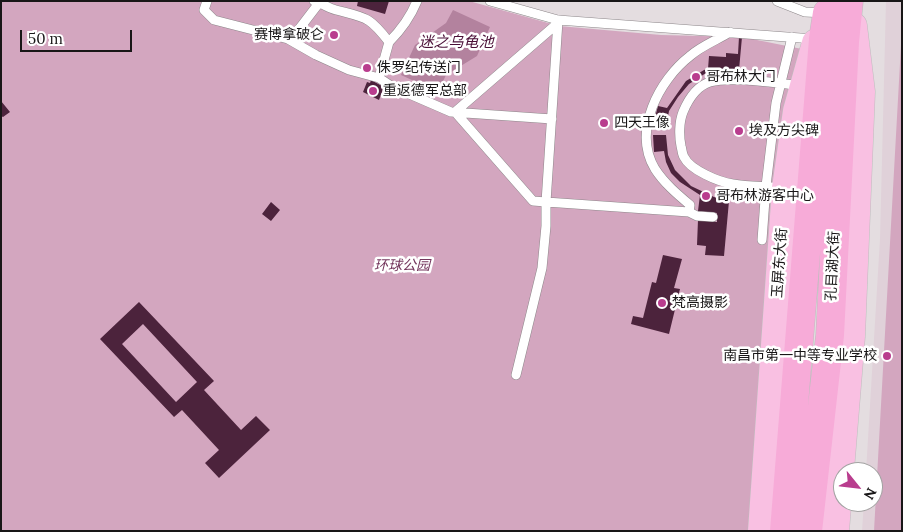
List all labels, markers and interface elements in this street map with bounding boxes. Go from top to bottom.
scale bar [22,20,135,52]
place label: 赛博拿破仑 [254,27,324,43]
text: 50 m [28,29,63,48]
marker: 赛博拿破仑 [328,29,340,41]
water label: 迷之乌龟池 [419,34,493,52]
place label: 侏罗纪传送门 [377,60,461,76]
marker: 侏罗纪传送门 [361,62,373,74]
place label: 哥布林大门 [706,69,776,85]
marker: 哥布林大门 [690,71,702,83]
place label: 重返德军总部 [383,83,467,99]
marker: 重返德军总部 [367,85,379,97]
place label: 四天王像 [614,115,670,131]
marker: 四天王像 [598,117,610,129]
place label: 埃及方尖碑 [749,123,819,139]
marker: 埃及方尖碑 [733,125,745,137]
place label: 哥布林游客中心 [716,188,814,204]
marker: 哥布林游客中心 [700,190,712,202]
street label: 玉屏东大街 [769,227,791,299]
street label: 孔目湖大街 [823,231,843,301]
park label: 环球公园 [374,258,430,274]
place label: 梵高摄影 [672,295,728,311]
marker: 梵高摄影 [656,297,668,309]
place label: 南昌市第一中等专业学校 [723,348,877,364]
marker: 南昌市第一中等专业学校 [881,350,893,362]
north arrow [833,462,883,512]
text: N [860,485,881,503]

